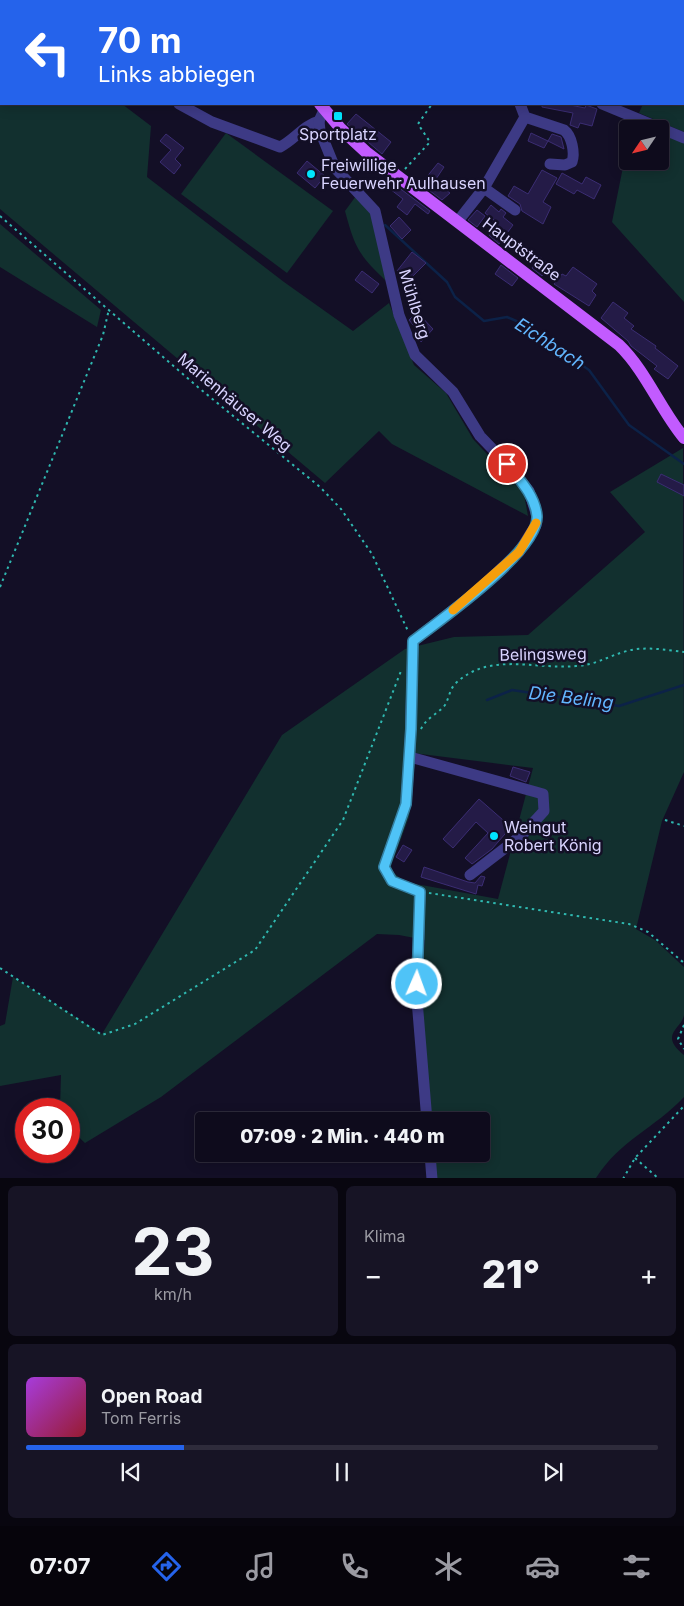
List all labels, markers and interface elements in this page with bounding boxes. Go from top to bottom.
text: 70 m [98,19,182,61]
icon: left [15,20,80,85]
text: Links abbiegen [98,61,255,87]
marker: Sportplatz [332,110,344,122]
north arrow [619,120,669,170]
map controls [619,120,669,170]
place label: Sportplatz [299,124,377,144]
place label: Freiwillige Feuerwehr Aulhausen [321,155,486,193]
marker: Freiwillige Feuerwehr Aulhausen [305,168,317,180]
street label: Hauptstraße [479,213,565,285]
street label: Mühlberg [395,267,435,341]
water label: Eichbach [511,313,589,374]
street label: Marienhäuser Weg [174,348,296,456]
pin [486,443,528,485]
icon: arrive [493,450,521,478]
street label: Belingsweg [499,643,587,665]
water label: Die Beling [527,682,615,713]
place label: Weingut Robert König [504,817,602,855]
marker: Weingut Robert König [488,830,500,842]
position arrow [390,957,442,1009]
speed limit sign: 30 [15,1098,80,1163]
text: 07:09 · 2 Min. · 440 m [240,1125,445,1148]
text: 23 [132,1212,214,1291]
text: Klima [364,1226,406,1246]
text: 21° [482,1251,540,1297]
text: − [364,1258,383,1292]
text: + [639,1258,658,1292]
text: km/h [154,1284,192,1304]
text: Open Road [101,1385,202,1408]
text: Tom Ferris [101,1408,181,1428]
icon: previous [117,1458,145,1486]
icon: pause [328,1458,356,1486]
icon: next [539,1458,567,1486]
icon: directions [149,1549,184,1584]
icon: music [243,1549,278,1584]
icon: phone [337,1549,372,1584]
icon: climate [431,1549,466,1584]
icon: car [525,1549,560,1584]
icon: filters [619,1549,654,1584]
text: 07:07 [29,1553,91,1579]

